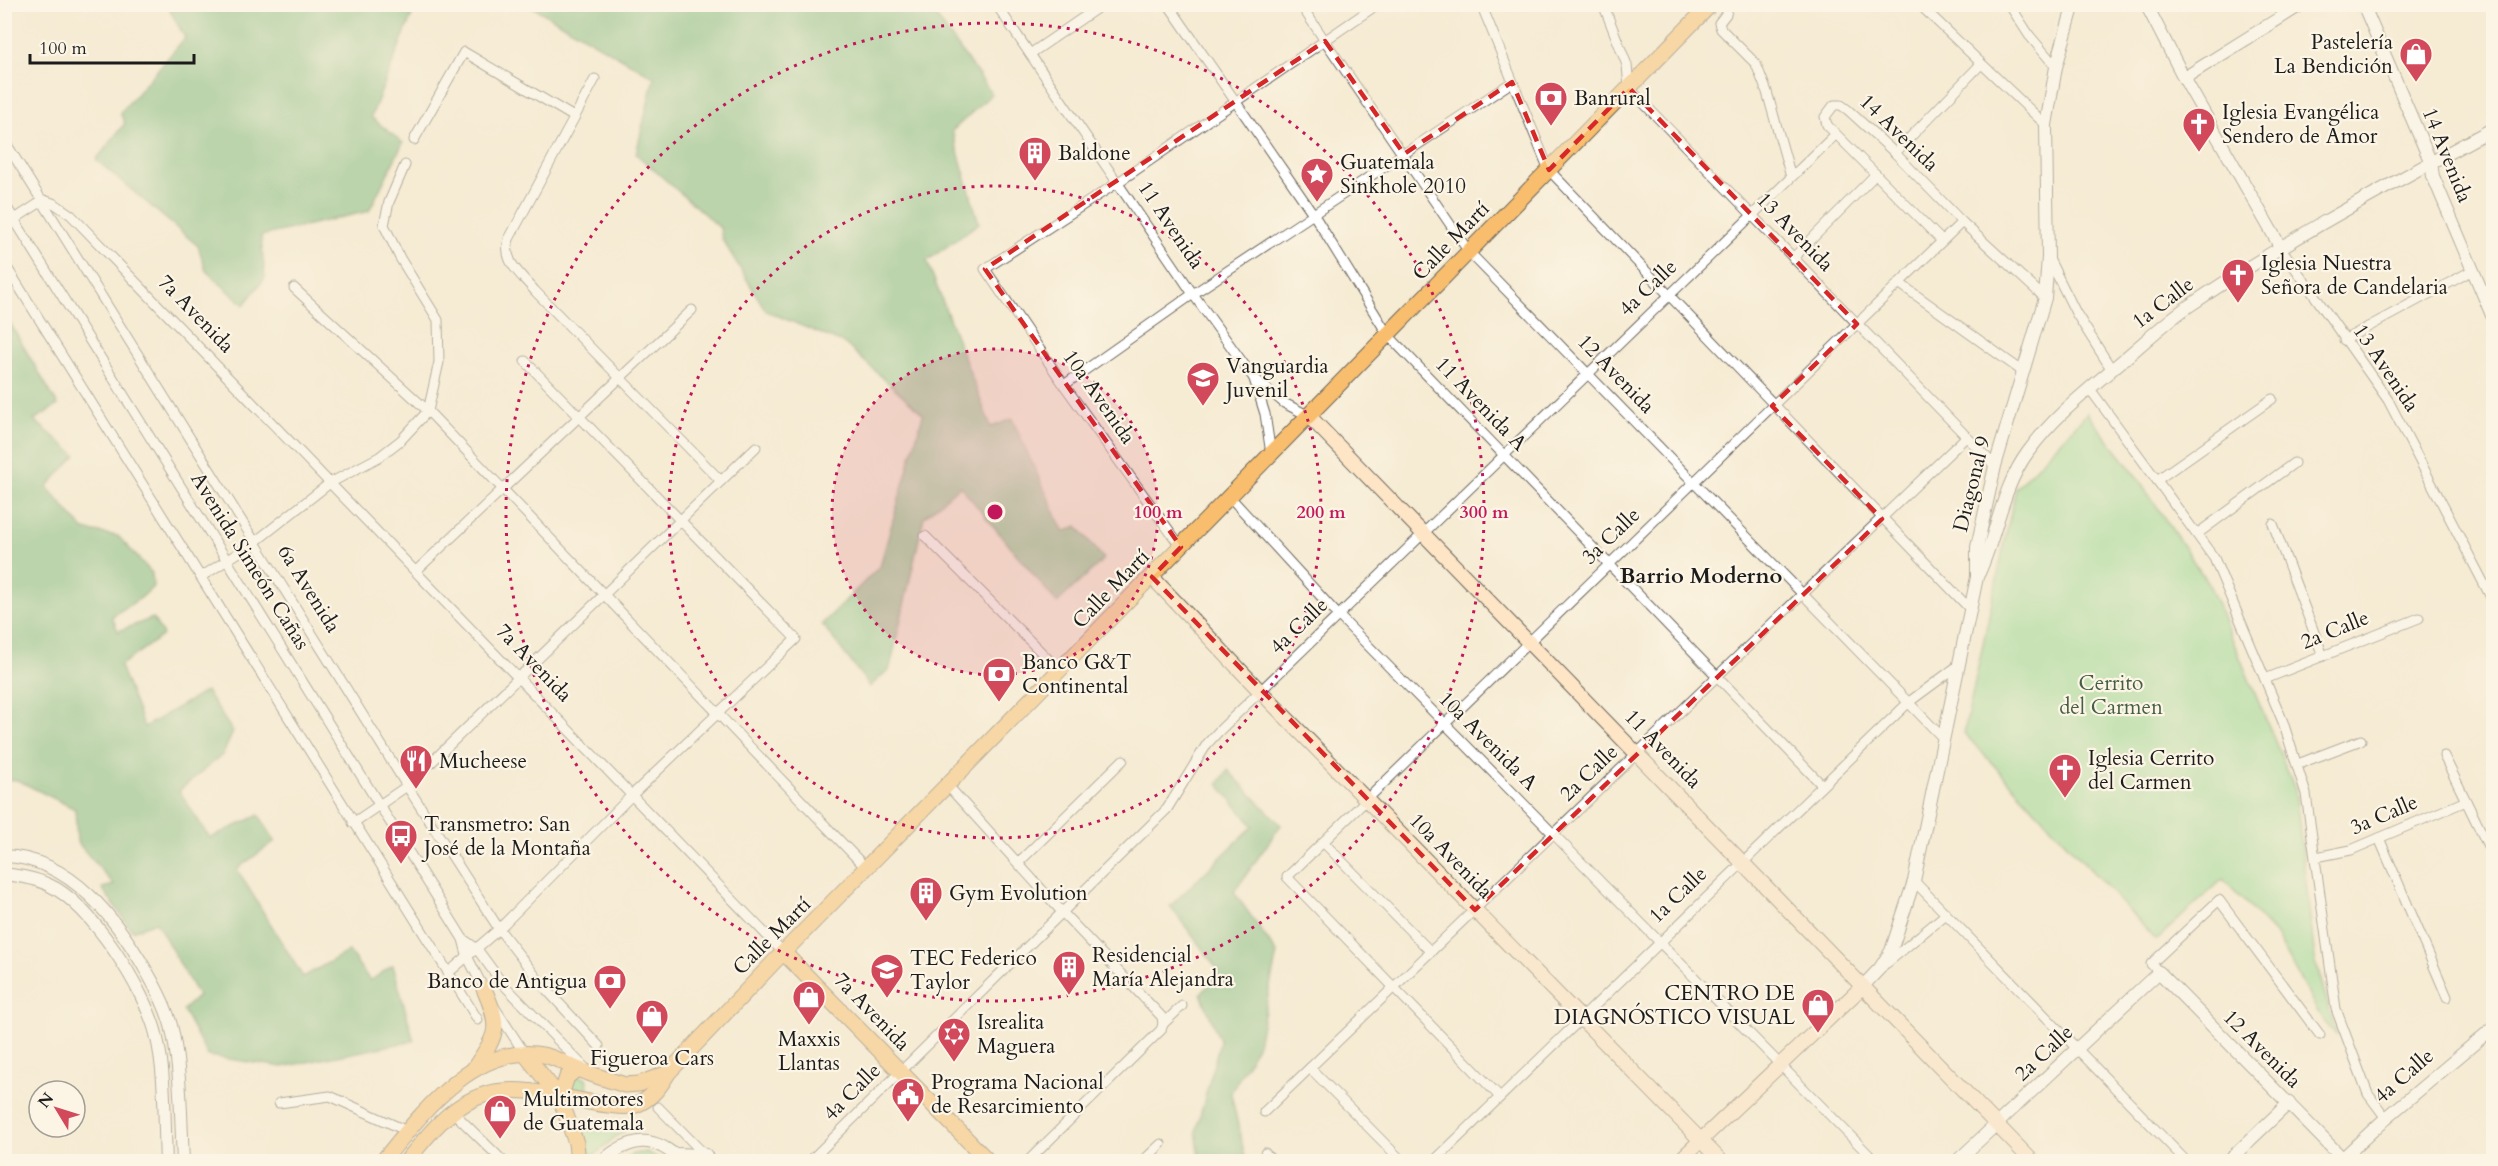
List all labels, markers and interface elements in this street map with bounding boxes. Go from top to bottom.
scale bar [30,27,194,65]
place label: Pastelería La Bendición [2274,28,2393,81]
text: 100 m [39,36,87,61]
shop icon: Pastelería La Bendición [2398,36,2434,83]
bank icon: Banrural [1533,80,1569,127]
place label: Banrural [1574,84,1651,113]
street label: 14 Avenida [1853,88,1945,178]
place label: Iglesia Evangélica Sendero de Amor [2222,98,2379,151]
street label: 14 Avenida [2415,103,2479,207]
church icon: Iglesia Evangélica Sendero de Amor [2181,106,2217,153]
building icon: Baldone [1017,135,1053,182]
place label: Baldone [1058,139,1131,168]
place label: Guatemala Sinkhole 2010 [1340,148,1466,201]
place icon: Guatemala Sinkhole 2010 [1299,156,1335,203]
street label: 11 Avenida [1131,175,1211,275]
street label: 13 Avenida [1750,186,1840,278]
street label: Calle Martí [1406,195,1496,287]
place label: Iglesia Nuestra Señora de Candelaria [2261,249,2448,302]
street label: 4a Calle [1612,253,1684,323]
church icon: Iglesia Nuestra Señora de Candelaria [2220,257,2256,304]
street label: 7a Avenida [151,268,241,360]
street label: 1a Calle [2126,270,2200,336]
street label: 13 Avenida [2346,318,2426,418]
street label: 12 Avenida [1571,328,1661,420]
street label: 10a Avenida [1056,344,1142,450]
street label: 11 Avenida A [1429,350,1533,458]
place label: Vanguardia Juvenil [1223,352,1329,405]
school or university icon: Vanguardia Juvenil [1185,360,1221,407]
street label: Diagonal 9 [1946,433,1998,535]
street label: Avenida Simeón Cañas [183,467,317,655]
text: 100 m [1133,500,1183,525]
text: 200 m [1296,500,1346,525]
text: 300 m [1459,500,1509,525]
street label: 3a Calle [1575,501,1647,571]
centre of rings [985,502,1005,522]
street label: 6a Avenida [271,539,347,639]
street label: Calle Martí [1066,543,1156,635]
district label: Barrio Moderno [1620,561,1783,591]
street label: 4a Calle [1263,591,1335,661]
street label: 2a Calle [2297,603,2373,657]
street label: 7a Avenida [489,617,579,709]
place label: Banco G&T Continental [1022,648,1131,701]
bank icon: Banco G&T Continental [981,656,1017,703]
park label: Cerrito del Carmen [2059,669,2163,722]
street label: 10a Avenida A [1432,685,1544,797]
street label: 11 Avenida [1618,703,1708,795]
street label: 2a Calle [1553,738,1625,808]
restaurant icon: Mucheese [398,743,434,790]
place label: Iglesia Cerrito del Carmen [2088,744,2214,797]
place label: Mucheese [439,747,527,776]
church icon: Iglesia Cerrito del Carmen [2047,752,2083,799]
street label: 3a Calle [2346,788,2422,842]
street label: 10a Avenida [1403,807,1499,905]
place label: Transmetro: San José de la Montaña [421,810,591,863]
bus stop icon: Transmetro: San José de la Montaña [383,818,419,865]
street label: 1a Calle [1642,860,1714,930]
building icon: Gym Evolution [908,875,944,922]
place label: Gym Evolution [949,879,1088,908]
street label: Calle Martí [726,890,818,982]
place label: Residencial María Alejandra [1092,941,1234,994]
place label: TEC Federico Taylor [910,944,1037,997]
building icon: Residencial María Alejandra [1051,949,1087,996]
school or university icon: TEC Federico Taylor [869,952,905,999]
bank icon: Banco de Antigua [592,963,628,1010]
street label: 7a Avenida [827,966,917,1058]
place label: Banco de Antigua [427,967,587,996]
shop icon: Maxxis Llantas [791,979,827,1026]
place label: CENTRO DE DIAGNÓSTICO VISUAL [1554,979,1795,1032]
shop icon: CENTRO DE DIAGNÓSTICO VISUAL [1800,987,1836,1034]
shop icon: Figueroa Cars [634,998,670,1045]
street label: 12 Avenida [2216,1003,2308,1095]
place label: Isrealita Maguera [977,1008,1055,1061]
synagogue icon: Isrealita Maguera [936,1016,972,1063]
street label: 2a Calle [2008,1018,2080,1088]
place label: Maxxis Llantas [778,1025,840,1078]
street label: 4a Calle [2368,1042,2440,1110]
place label: Figueroa Cars [590,1044,714,1073]
street label: 4a Calle [817,1057,887,1127]
place label: Programa Nacional de Resarcimiento [931,1068,1104,1121]
public building icon: Programa Nacional de Resarcimiento [890,1076,926,1123]
north arrow [27,1079,87,1139]
place label: Multimotores de Guatemala [523,1085,644,1138]
text: N [33,1088,59,1113]
shop icon: Multimotores de Guatemala [482,1093,518,1140]

